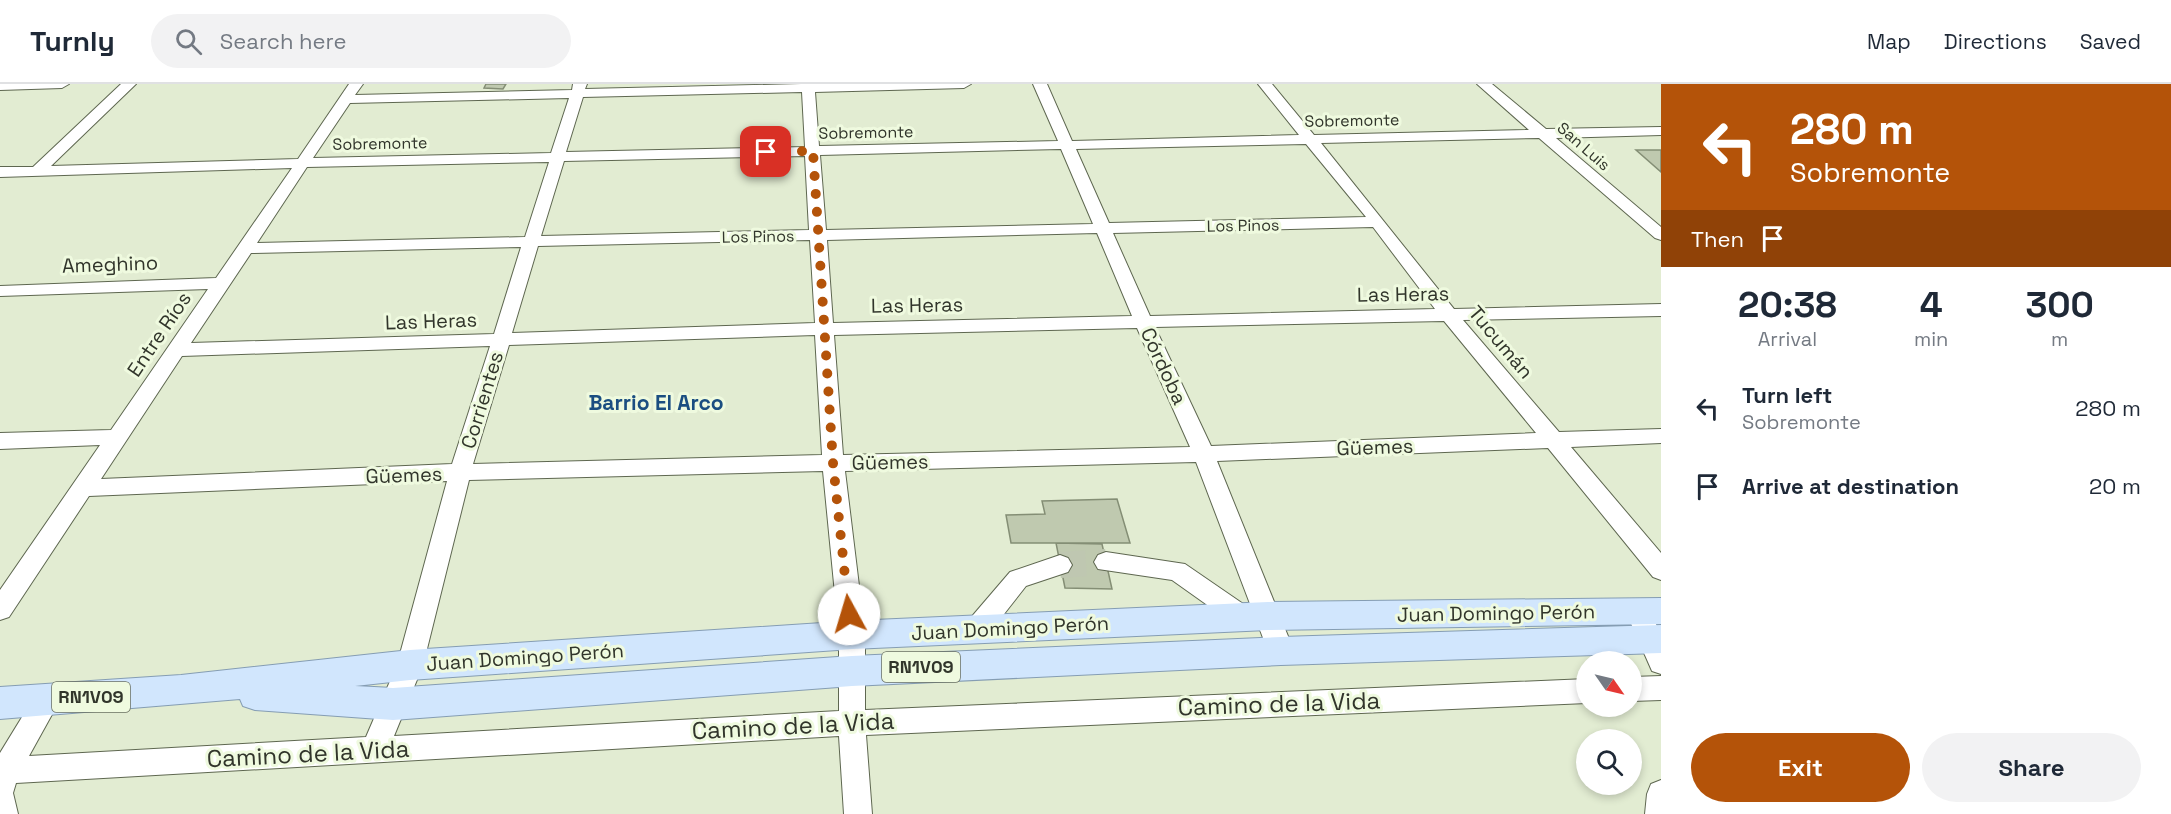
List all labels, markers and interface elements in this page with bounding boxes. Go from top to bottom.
search box [151,14,571,68]
text: Turnly [30,23,115,59]
icon: search [172,25,205,58]
text: Search here [220,27,347,55]
text: Map [1867,28,1911,55]
text: Directions [1944,28,2047,55]
text: Saved [2080,28,2141,55]
text: 280 m [1790,103,1914,156]
icon: left [1691,108,1769,186]
street label: Sobremonte [1304,109,1400,132]
street label: San Luis [1553,118,1615,175]
street label: Sobremonte [818,121,914,144]
pin [740,126,791,177]
street label: Sobremonte [332,132,428,155]
icon: arrive [749,135,782,168]
text: Sobremonte [1790,155,1950,190]
street label: Los Pinos [1206,214,1280,237]
icon: arrive [1756,222,1789,255]
street label: Los Pinos [721,225,795,248]
text: Then [1691,225,1744,253]
street label: Ameghino [61,249,159,279]
street label: Las Heras [1357,280,1449,308]
text: 20:38 [1738,282,1837,328]
text: 4 [1920,282,1943,328]
text: 300 [2025,282,2094,328]
street label: Entre Ríos [121,287,197,381]
street label: Las Heras [871,291,963,319]
street label: Tucumán [1463,300,1539,384]
street label: Las Heras [385,306,477,336]
street label: Córdoba [1135,323,1193,409]
text: Arrival [1758,326,1817,352]
text: min [1914,326,1948,352]
text: m [2051,326,2068,352]
street label: Corrientes [455,348,509,452]
text: Turn left [1742,381,1832,409]
district label: Barrio El Arco [588,389,724,416]
icon: left [1691,392,1724,425]
text: 280 m [2075,394,2141,422]
text: Sobremonte [1742,409,1861,435]
street label: Güemes [1336,433,1414,461]
street label: Güemes [851,448,929,476]
street label: Güemes [365,461,443,489]
icon: arrive [1691,470,1724,503]
text: Arrive at destination [1742,472,1959,500]
text: 20 m [2089,472,2141,500]
position arrow [817,582,881,646]
street label: Juan Domingo Perón [1397,598,1595,628]
street label: Juan Domingo Perón [910,610,1110,646]
street label: Juan Domingo Perón [425,637,625,677]
north arrow [1576,651,1642,717]
map controls [1576,651,1642,795]
road number: RN1V09 [882,652,960,682]
road number: RN1V09 [52,682,130,712]
street label: Camino de la Vida [1177,684,1381,723]
street label: Camino de la Vida [691,705,895,746]
button: search [1576,729,1642,795]
street label: Camino de la Vida [206,733,410,774]
button: Exit [1691,733,1910,802]
button: Share [1922,733,2141,802]

